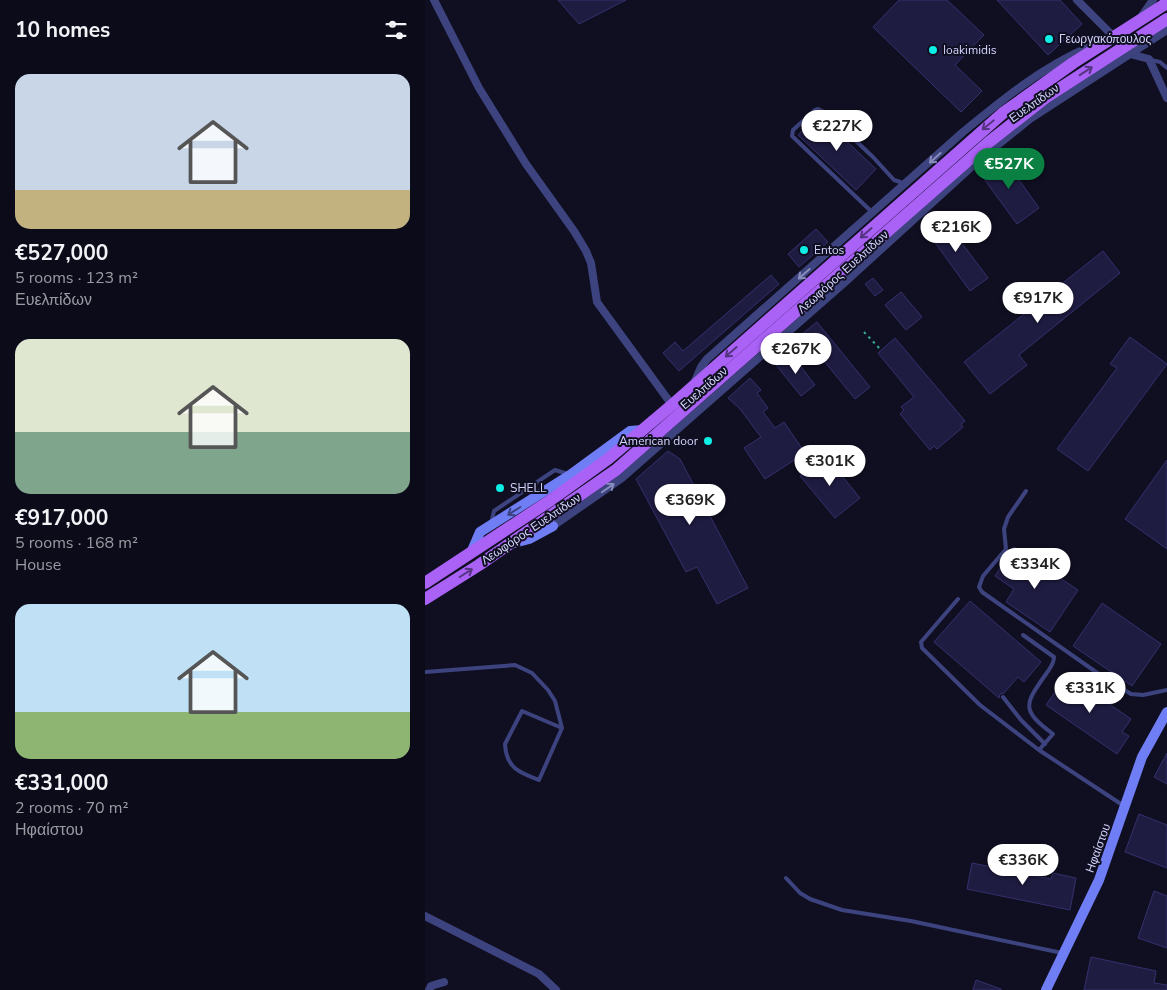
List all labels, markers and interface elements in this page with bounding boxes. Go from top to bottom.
text: 10 homes [15,16,110,44]
icon: filters [382,16,410,44]
place label: Γεωργακόπουλος [1059,31,1151,47]
marker: Γεωργακόπουλος [1043,33,1055,45]
place label: Ioakimidis [943,42,997,58]
marker: Ioakimidis [927,44,939,56]
one-way arrow [1078,66,1092,76]
street label: Ευελπίδων [1006,80,1062,126]
icon: home [168,107,258,197]
pin: €227K [802,110,872,152]
text: €227K [812,115,862,137]
one-way arrow [982,120,995,131]
pin: €527K [974,148,1044,190]
one-way arrow [928,152,941,164]
text: €527K [984,153,1034,175]
pin: €216K [921,210,991,253]
text: €216K [931,216,981,238]
street label: Λεωφόρος Ευελπίδων [794,227,892,317]
one-way arrow [860,227,873,238]
text: €527,000 [15,239,108,267]
place label: Entos [814,242,845,258]
marker: Entos [798,244,810,256]
text: 5 rooms · 123 m² [15,267,138,289]
one-way arrow [797,268,810,280]
pin: €917K [1003,282,1073,324]
text: €917K [1013,287,1063,309]
text: Ευελπίδων [15,289,92,311]
pin: €267K [761,332,831,375]
text: €267K [771,338,821,360]
one-way arrow [725,346,738,358]
street label: Ευελπίδων [677,363,731,413]
icon: home [168,372,258,462]
place label: American door [619,433,699,449]
marker: American door [702,435,714,447]
pin: €301K [795,444,865,487]
text: €301K [805,450,855,472]
place label: SHELL [510,480,547,496]
marker: SHELL [494,482,506,494]
one-way arrow [601,483,615,493]
pin: €369K [655,484,725,526]
text: €369K [665,489,715,511]
street label: Λεωφόρος Ευελπίδων [478,490,584,568]
text: €917,000 [15,504,108,532]
one-way arrow [507,506,521,516]
text: 5 rooms · 168 m² [15,532,138,554]
pin: €334K [1000,548,1070,590]
text: €334K [1010,553,1060,575]
text: House [15,554,61,576]
one-way arrow [459,568,473,578]
icon: home [168,637,258,727]
pin: €331K [1055,672,1125,714]
text: €331K [1065,677,1115,699]
text: €331,000 [15,769,108,797]
text: 2 rooms · 70 m² [15,797,128,819]
text: Ηφαίστου [15,819,83,841]
street label: Ηφαίστου [1082,821,1114,875]
pin: €336K [988,844,1058,886]
text: €336K [998,849,1048,871]

